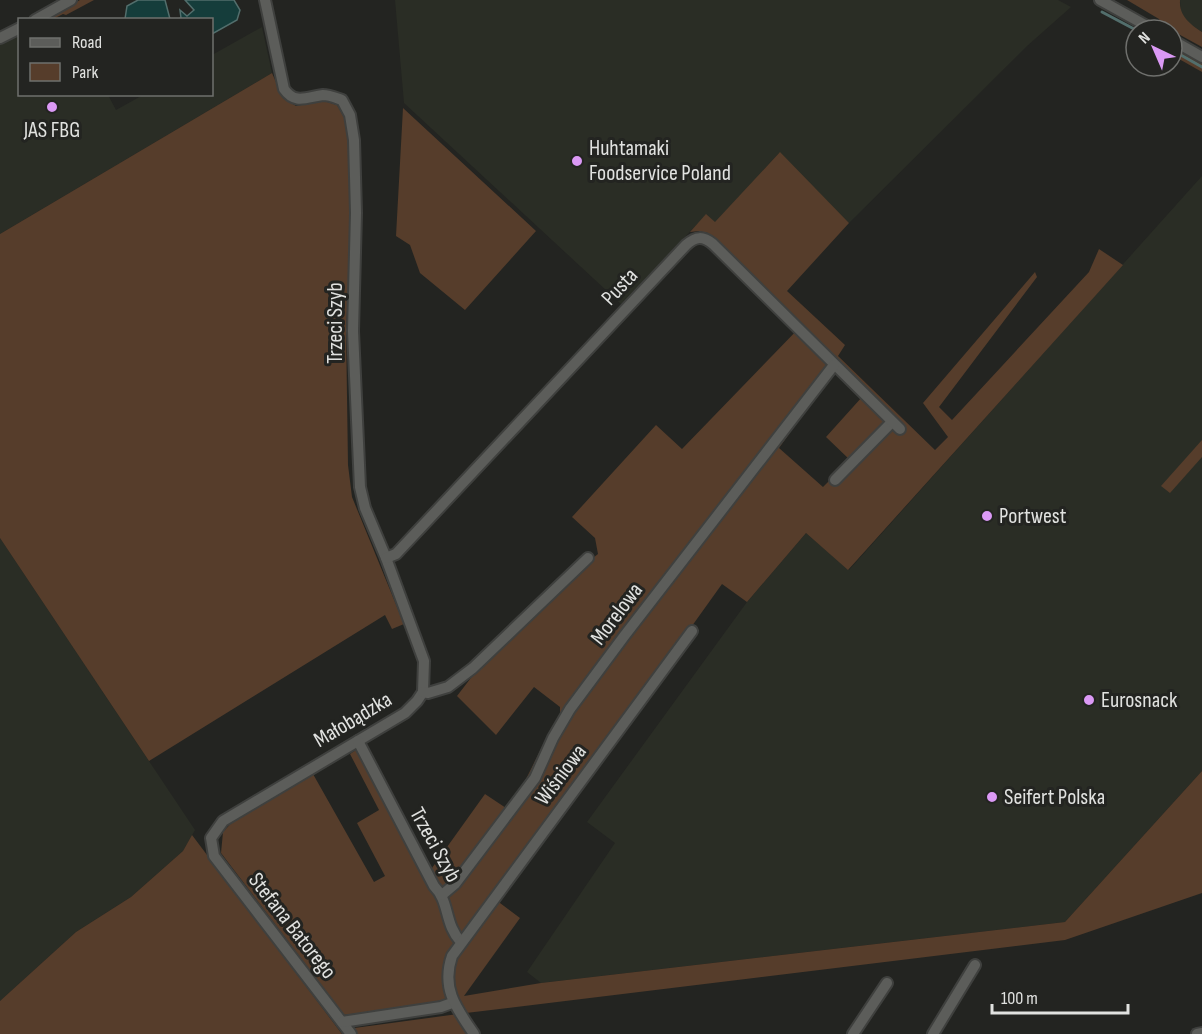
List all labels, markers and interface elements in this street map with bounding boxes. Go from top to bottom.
legend [18,18,213,96]
north arrow [1124,18,1184,78]
text: N [1135,28,1154,48]
text: Road [72,32,102,53]
text: Park [72,62,98,83]
marker: JAS FBG [45,100,59,114]
place label: JAS FBG [23,117,80,144]
place label: Huhtamaki Foodservice Poland [589,135,731,187]
marker: Huhtamaki Foodservice Poland [570,154,584,168]
street label: Pusta [596,263,644,311]
street label: Trzeci Szyb [322,282,349,364]
place label: Portwest [999,503,1067,530]
marker: Portwest [980,509,994,523]
street label: Morelowa [585,578,649,650]
street label: Małobądzka [309,686,397,754]
place label: Eurosnack [1101,687,1178,714]
marker: Eurosnack [1082,693,1096,707]
street label: Wiśniowa [529,739,593,811]
place label: Seifert Polska [1004,784,1105,811]
marker: Seifert Polska [985,790,999,804]
street label: Trzeci Szyb [403,803,467,887]
street label: Stefana Batorego [242,867,342,985]
scale bar [992,977,1128,1015]
text: 100 m [1001,988,1038,1009]

